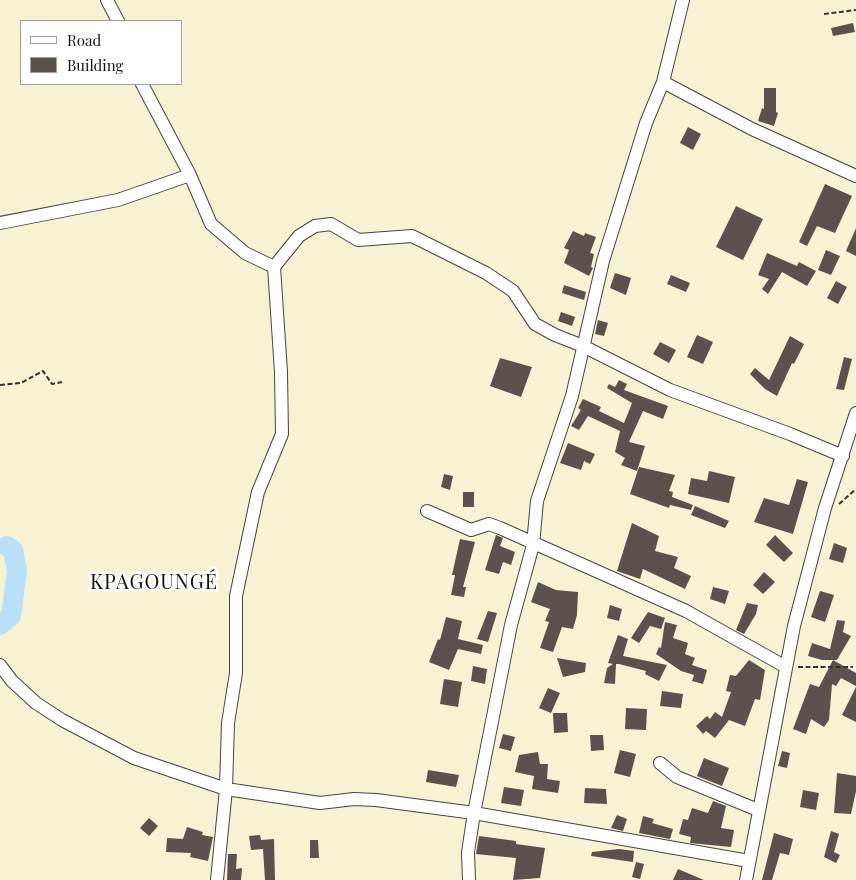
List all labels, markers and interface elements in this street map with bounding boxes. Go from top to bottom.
legend [20,20,182,85]
text: Road [67,30,101,50]
text: Building [67,55,123,75]
district label: KPAGOUNGÉ [89,571,219,595]

